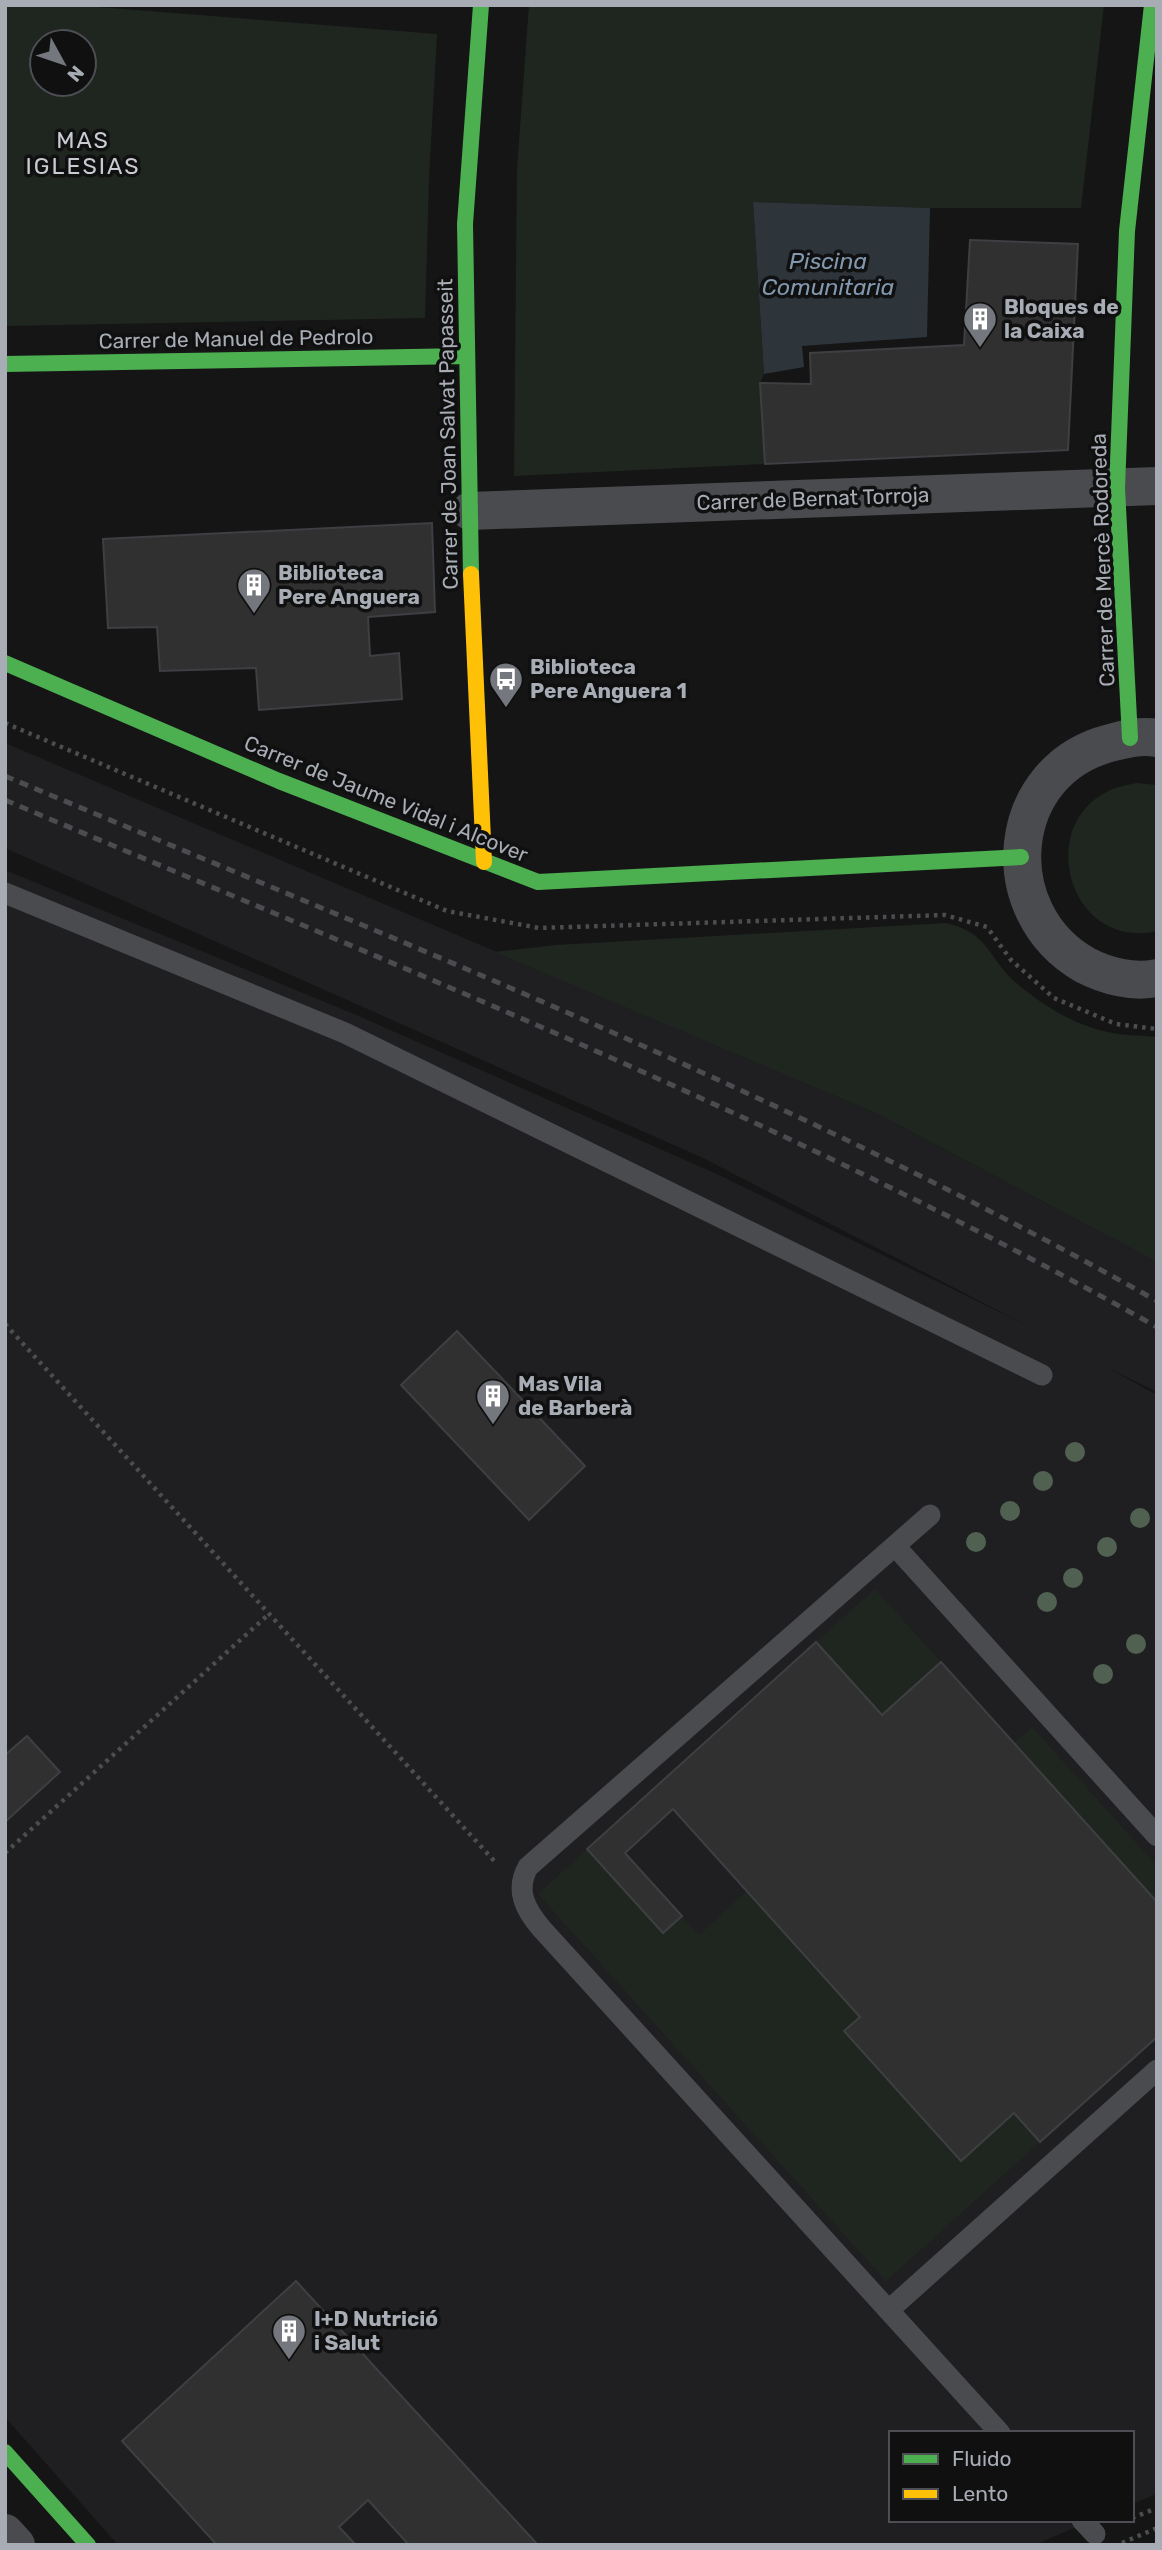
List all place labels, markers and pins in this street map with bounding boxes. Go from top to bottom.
place label: Bloques de la Caixa [1004,294,1119,343]
building icon: Bloques de la Caixa [961,300,999,349]
place label: Biblioteca Pere Anguera [278,560,420,609]
building icon: Biblioteca Pere Anguera [235,566,273,615]
place label: Biblioteca Pere Anguera 1 [530,654,687,703]
bus stop icon: Biblioteca Pere Anguera 1 [487,660,525,709]
place label: Mas Vila de Barberà [518,1371,632,1420]
building icon: Mas Vila de Barberà [474,1377,512,1426]
place label: I+D Nutrició i Salut [314,2306,438,2355]
building icon: I+D Nutrició i Salut [270,2312,308,2361]

